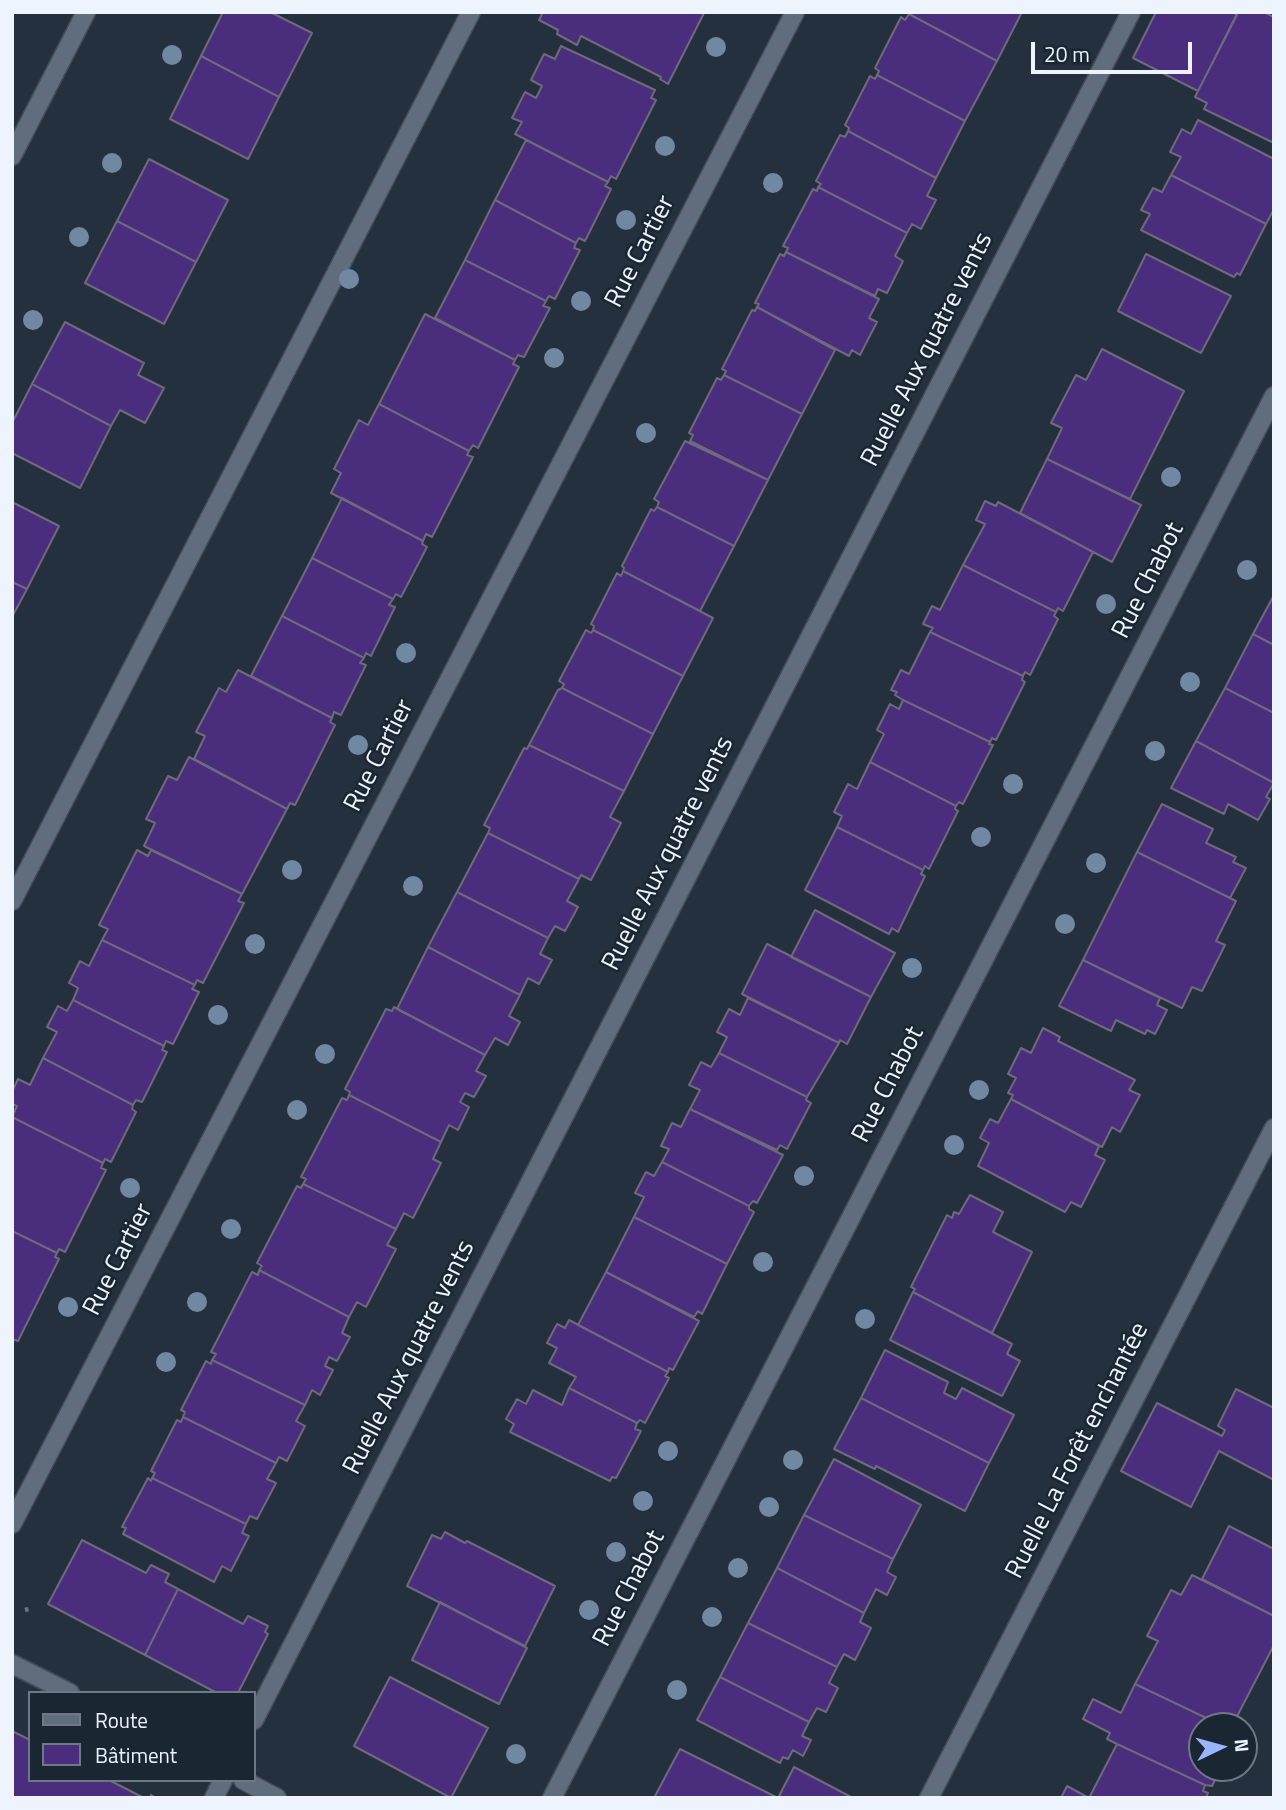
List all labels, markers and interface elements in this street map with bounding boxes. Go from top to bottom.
scale bar [1034,28,1195,72]
text: 20 m [1044,38,1090,70]
street label: Rue Cartier [599,191,683,313]
street label: Ruelle Aux quatre vents [855,228,1001,472]
street label: Rue Chabot [1106,518,1192,644]
street label: Rue Cartier [338,695,422,817]
street label: Ruelle Aux quatre vents [596,732,742,976]
street label: Rue Chabot [846,1022,932,1148]
street label: Rue Cartier [77,1199,161,1321]
street label: Ruelle Aux quatre vents [337,1236,483,1480]
street label: Ruelle La Forêt enchantée [1000,1318,1156,1584]
street label: Rue Chabot [587,1526,673,1652]
legend [28,1691,256,1782]
text: Route [95,1704,148,1736]
north arrow [1188,1712,1258,1782]
text: N [1227,1737,1257,1753]
text: Bâtiment [95,1739,177,1771]

